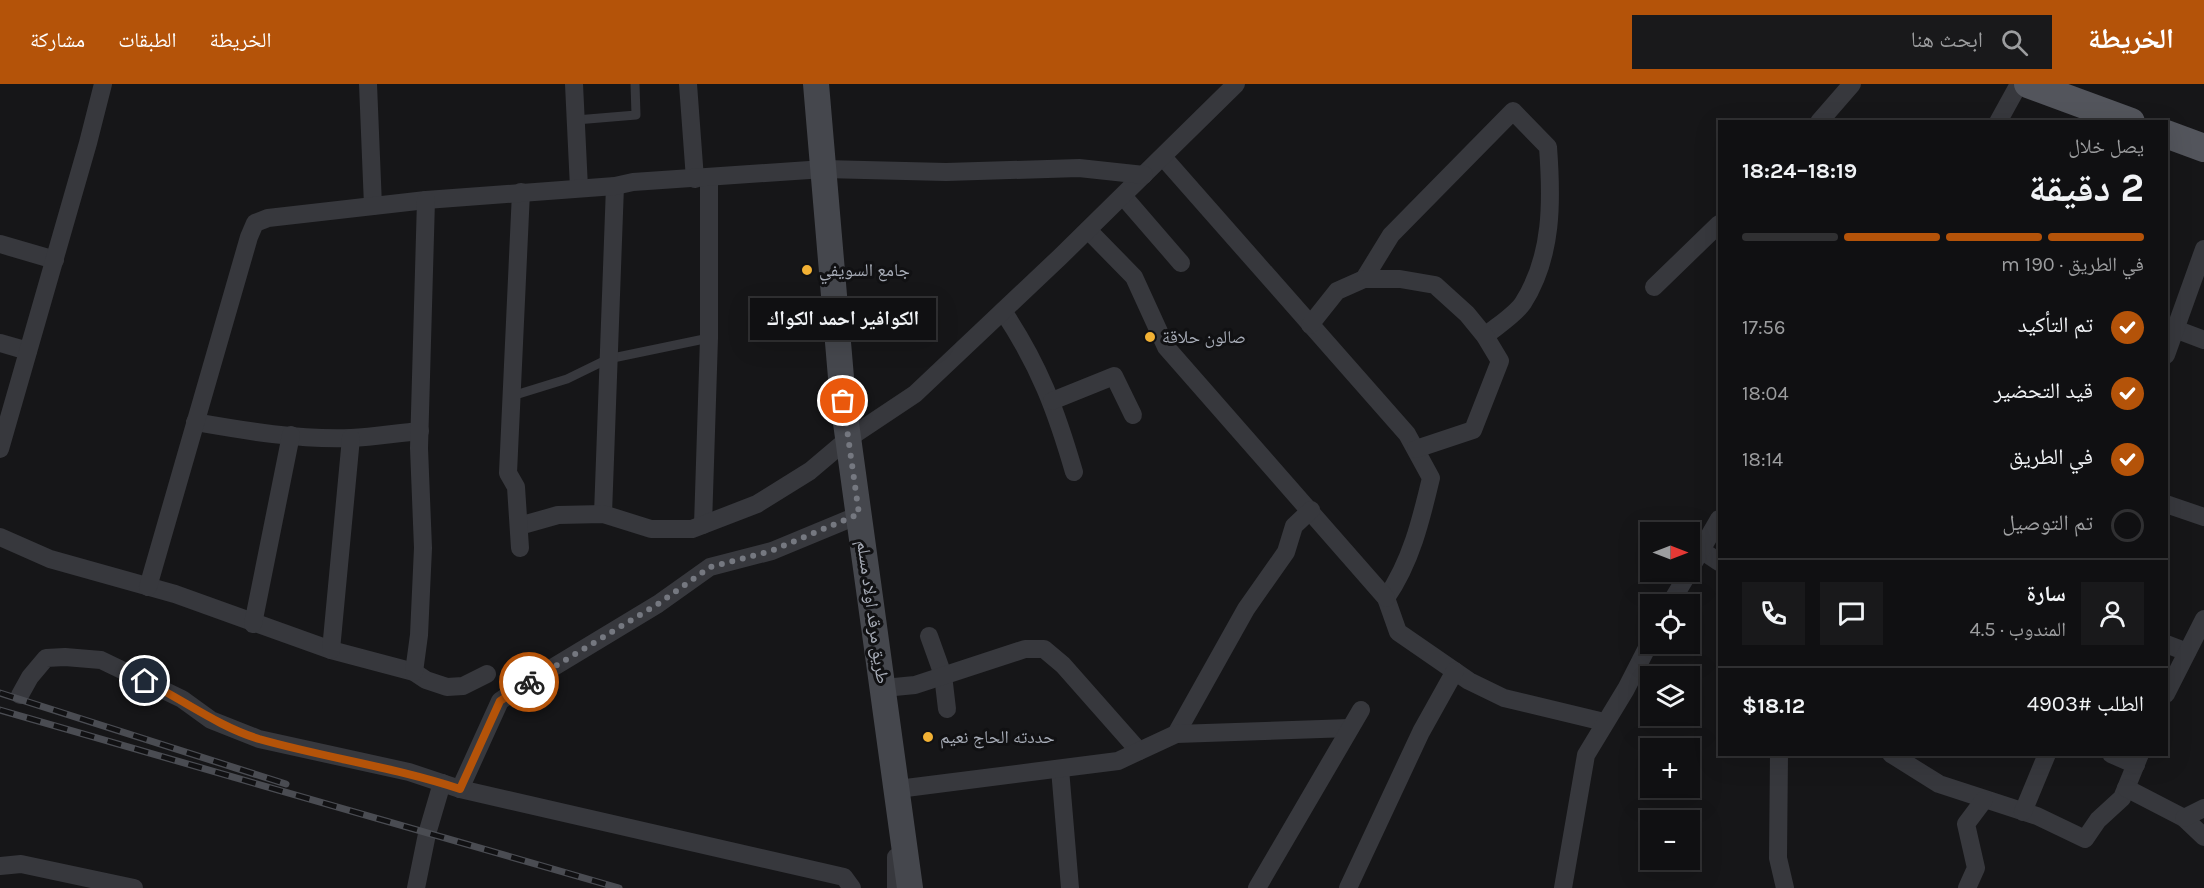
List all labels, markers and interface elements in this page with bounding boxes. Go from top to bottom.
search box [1632,15,2052,69]
text: الخريطة [2088,22,2174,55]
icon: search [1998,26,2031,59]
text: ابحث هنا [1911,27,1983,53]
text: مشاركة [30,28,85,52]
text: الطبقات [118,28,177,52]
text: الخريطة [210,28,271,52]
text: يصل خلال [2068,135,2144,158]
text: 18:19–18:24 [1742,158,1857,184]
text: 2 دقيقة [2029,165,2144,211]
text: في الطريق · 190 m [2001,253,2144,276]
place label: جامع السويفي [819,259,910,285]
marker: جامع السويفي [800,263,814,277]
callout: الكوافير احمد الكواك [750,299,936,341]
text: الكوافير احمد الكواك [767,307,919,330]
icon: check [2111,311,2144,344]
text: تم التأكيد [2018,312,2093,338]
text: 17:56 [1742,316,1785,339]
place label: صالون حلاقة [1162,326,1246,348]
marker: صالون حلاقة [1143,330,1157,344]
pin [817,375,868,426]
icon: check [2111,377,2144,410]
text: قيد التحضير [1994,378,2093,404]
text: 18:04 [1742,382,1789,405]
icon: bag [826,384,859,417]
icon: check [2111,443,2144,476]
text: في الطريق [2009,444,2093,470]
text: 18:14 [1742,448,1783,471]
text: تم التوصيل [2002,510,2093,536]
north arrow [1640,522,1700,582]
map controls [1640,522,1700,870]
street label: طريق مرقد اولاد مسلم [851,539,894,685]
text: سارة [2027,581,2066,607]
button: phone [1742,582,1805,645]
button: chat [1820,582,1883,645]
button: person [2081,582,2144,645]
button: locate [1640,594,1700,654]
text: المندوب · 4.5 [1970,618,2066,641]
courier [499,652,559,712]
pin [119,655,170,706]
icon: home [128,664,161,697]
icon: bike [513,666,546,699]
button: layers [1640,666,1700,726]
text: الطلب #4903 [2027,691,2144,717]
text: $18.12 [1742,693,1805,719]
place label: حددته الحاج نعيم [940,726,1055,749]
marker: حددته الحاج نعيم [921,730,935,744]
button: + [1640,738,1700,798]
button: − [1640,810,1700,870]

